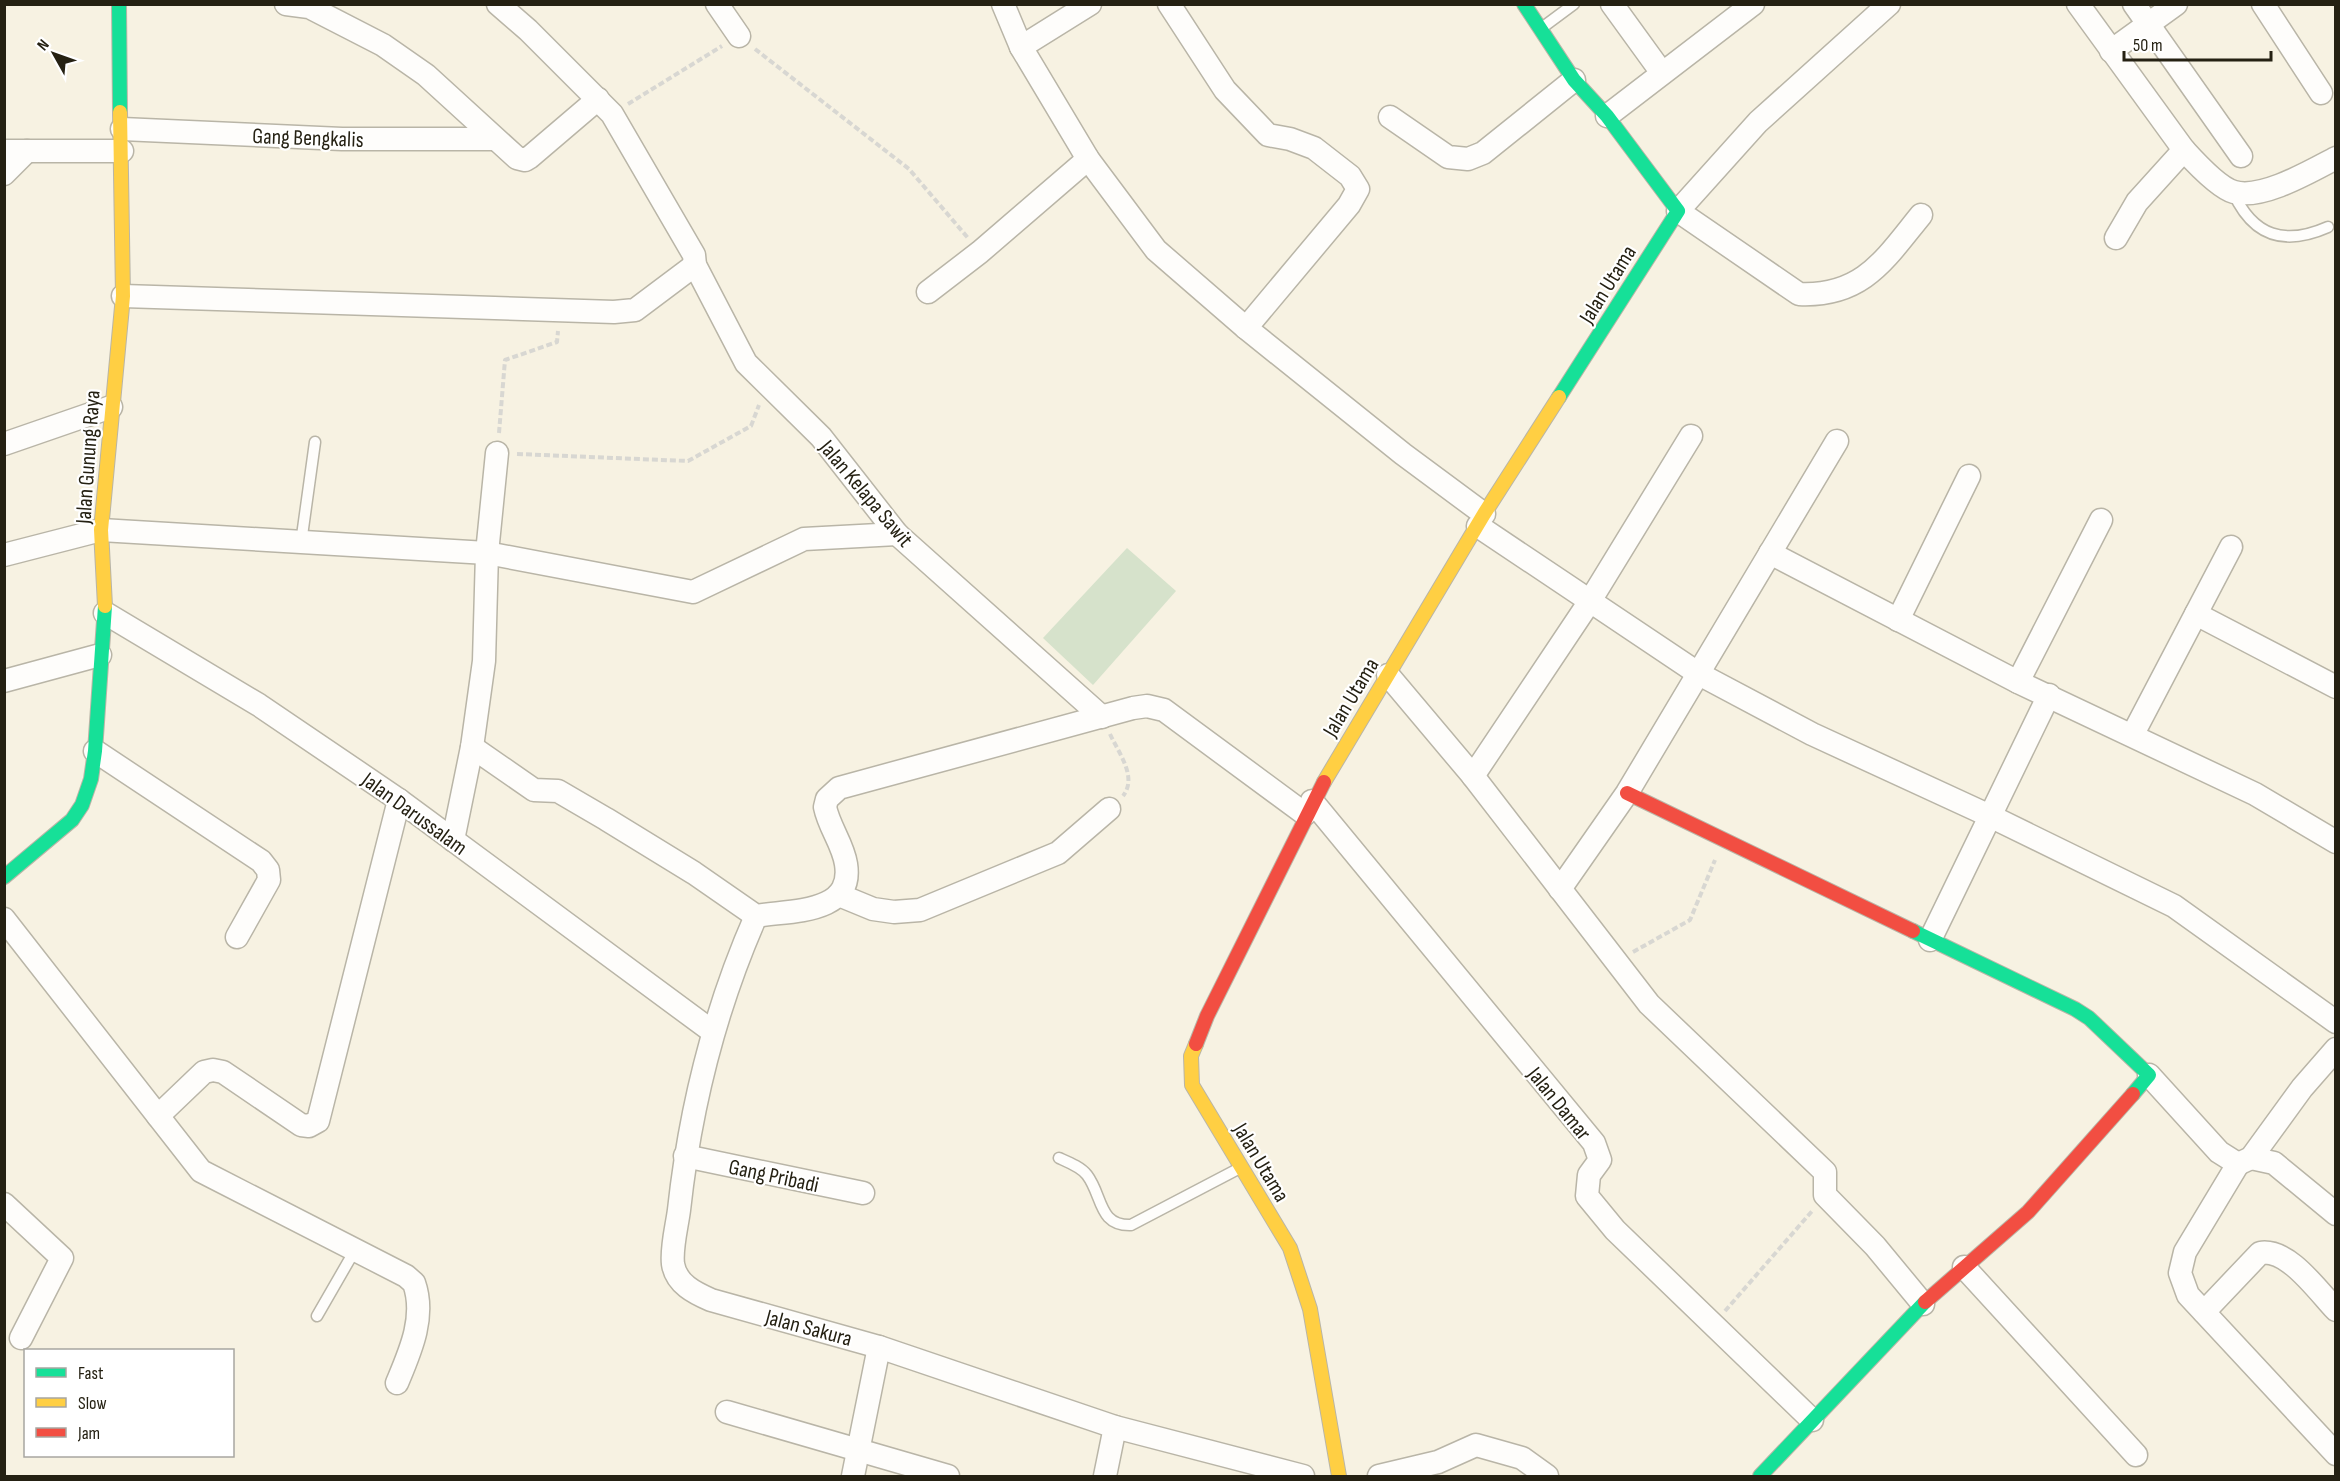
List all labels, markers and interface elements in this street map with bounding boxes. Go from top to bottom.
north arrow [24,24,84,84]
scale bar [2124,24,2271,62]
text: 50 m [2133,35,2163,56]
text: N [34,36,54,55]
street label: Gang Bengkalis [252,123,364,154]
street label: Jalan Utama [1573,241,1643,330]
street label: Jalan Gunung Raya [70,389,107,526]
street label: Jalan Kelapa Sawit [813,434,919,553]
street label: Jalan Utama [1317,654,1385,743]
street label: Jalan Darussalam [355,766,472,861]
street label: Jalan Damar [1520,1061,1597,1146]
street label: Jalan Utama [1226,1118,1295,1207]
street label: Gang Pribadi [726,1154,821,1199]
street label: Jalan Sakura [761,1304,855,1353]
legend [24,1349,234,1457]
text: Fast [78,1363,104,1384]
text: Slow [78,1393,107,1414]
text: Jam [77,1423,100,1444]

